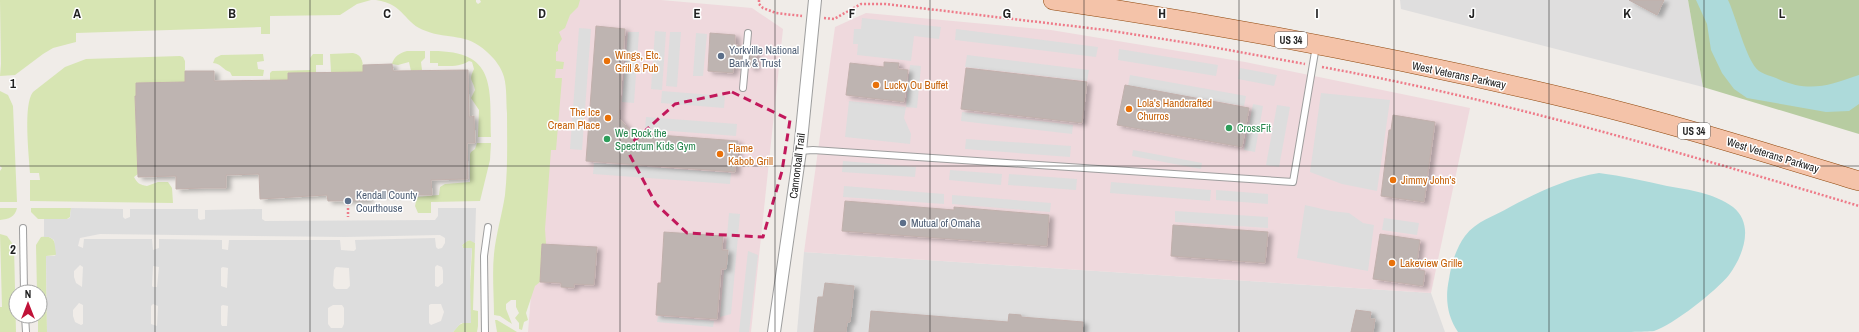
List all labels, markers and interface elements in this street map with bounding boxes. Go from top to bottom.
text: A [73,5,81,22]
text: B [228,5,236,22]
text: C [383,5,391,22]
text: D [538,5,546,22]
text: E [693,5,701,22]
text: F [849,5,856,22]
text: G [1003,5,1011,22]
text: H [1158,5,1166,22]
text: I [1316,5,1319,22]
text: J [1469,5,1475,22]
text: K [1623,5,1631,22]
text: L [1779,5,1786,22]
road number: US 34 [1275,32,1307,48]
place label: Yorkville National Bank & Trust [729,43,799,70]
place label: Wings, Etc. Grill & Pub [615,48,661,75]
marker: Yorkville National Bank & Trust [716,51,726,61]
marker: Wings, Etc. Grill & Pub [602,56,612,66]
street label: West Veterans Parkway [1411,58,1508,92]
text: 1 [10,75,16,92]
place label: Lucky Ou Buffet [884,78,949,92]
marker: Lucky Ou Buffet [871,80,881,90]
place label: Lola's Handcrafted Churros [1137,96,1212,123]
marker: Lola's Handcrafted Churros [1124,104,1134,114]
place label: The Ice Cream Place [548,105,600,132]
marker: The Ice Cream Place [603,113,613,123]
place label: CrossFit [1237,121,1272,135]
marker: CrossFit [1224,123,1234,133]
road number: US 34 [1678,123,1710,139]
place label: We Rock the Spectrum Kids Gym [615,126,696,153]
street label: Cannonball Trail [786,133,808,199]
marker: We Rock the Spectrum Kids Gym [602,134,612,144]
street label: West Veterans Parkway [1725,134,1821,176]
place label: Flame Kabob Grill [728,141,773,168]
marker: Flame Kabob Grill [715,149,725,159]
place label: Jimmy John's [1401,173,1456,187]
marker: Jimmy John's [1388,175,1398,185]
place label: Kendall County Courthouse [356,188,418,215]
marker: Kendall County Courthouse [343,196,353,206]
place label: Mutual of Omaha [911,216,980,230]
marker: Mutual of Omaha [898,218,908,228]
text: 2 [10,241,16,258]
place label: Lakeview Grille [1400,256,1462,270]
marker: Lakeview Grille [1387,258,1397,268]
north arrow [8,284,48,324]
text: N [25,287,31,301]

